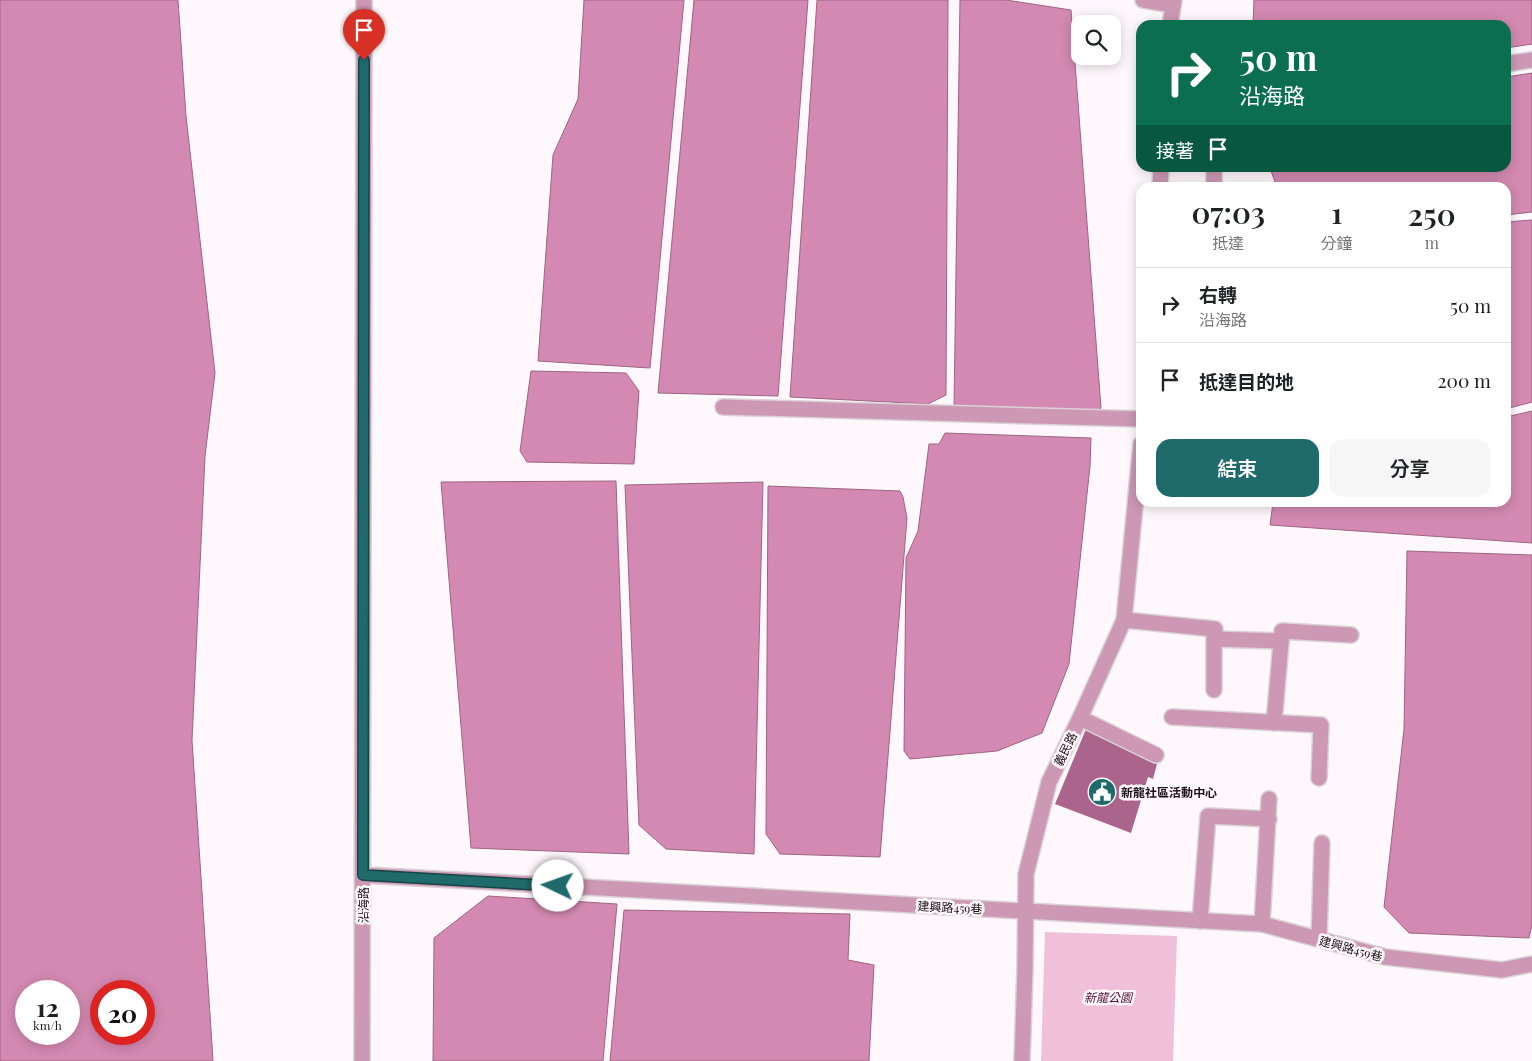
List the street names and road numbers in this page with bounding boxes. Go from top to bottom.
street label: 義民路 [1050,729,1080,769]
street label: 沿海路 [355,887,371,923]
street label: 建興路459巷 [917,897,983,917]
street label: 建興路459巷 [1318,932,1384,964]

